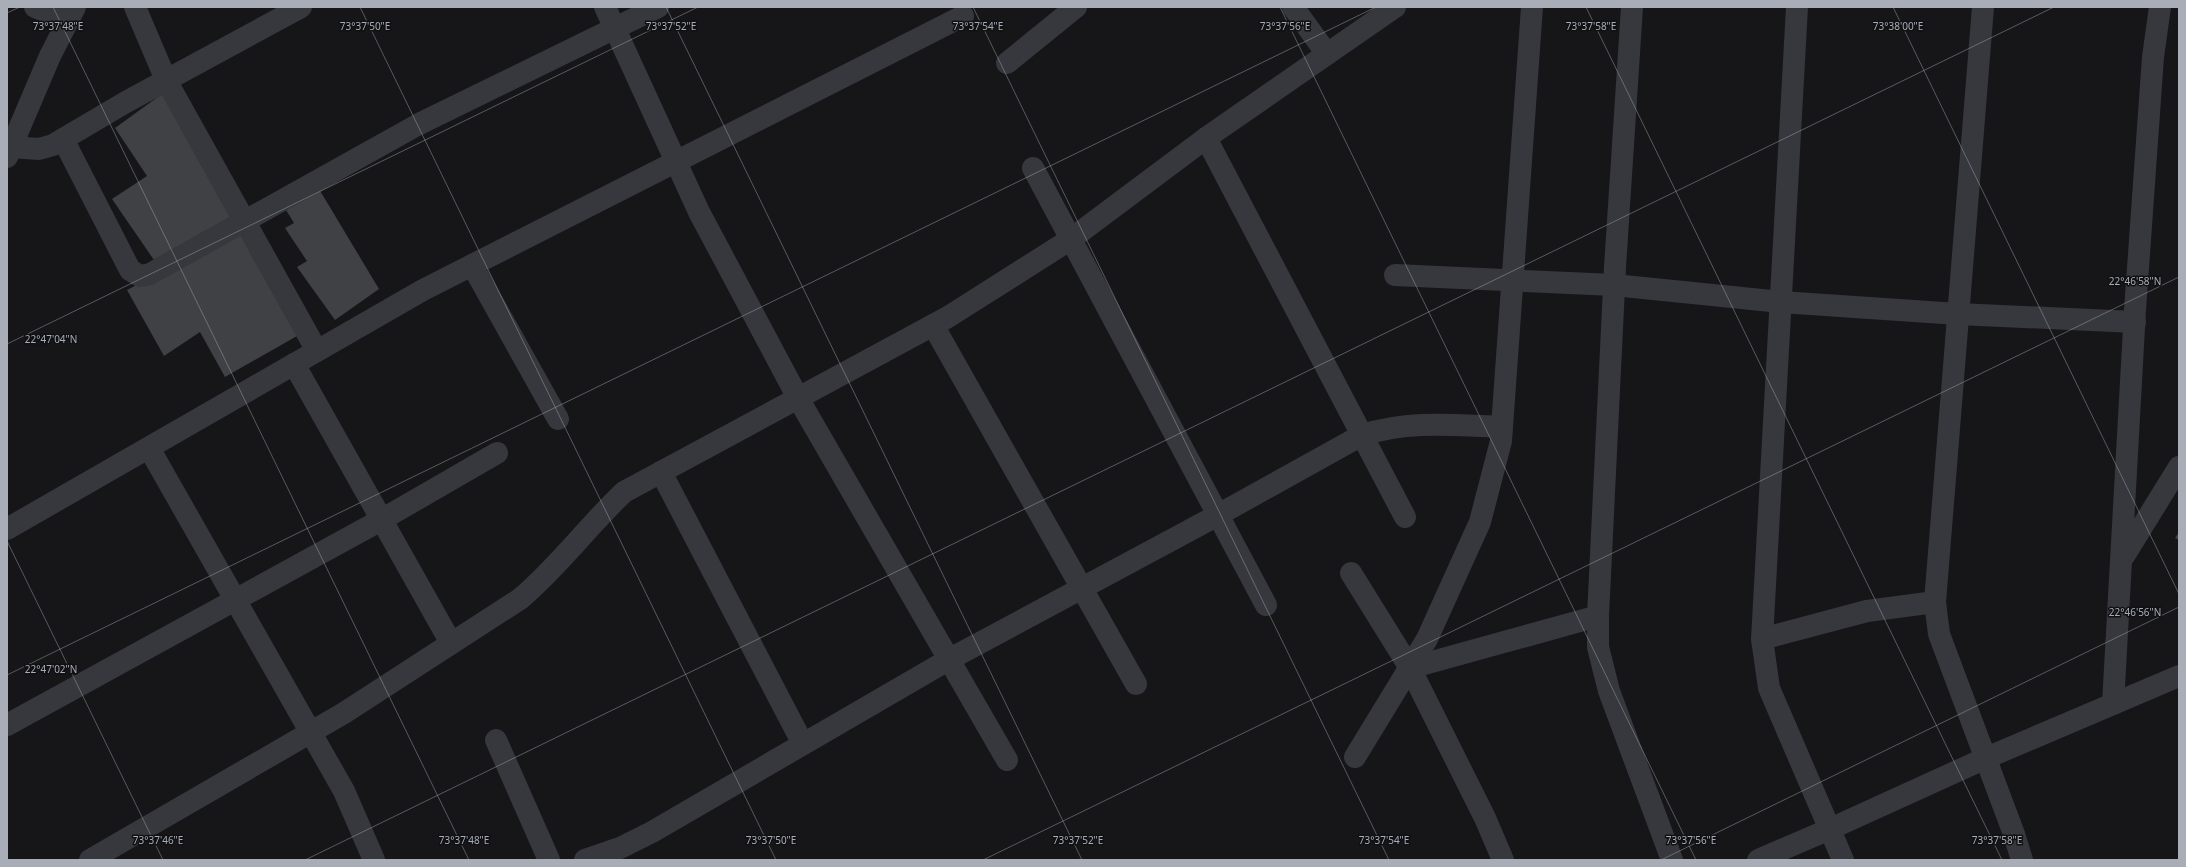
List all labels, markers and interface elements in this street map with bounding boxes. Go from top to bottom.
text: 73°37'48"E [33,19,83,33]
text: 73°37'50"E [340,19,390,33]
text: 73°37'52"E [646,19,696,33]
text: 73°37'54"E [953,19,1003,33]
text: 73°37'56"E [1260,19,1310,33]
text: 73°37'58"E [1566,19,1616,33]
text: 73°38'00"E [1873,19,1923,33]
text: 22°46'58"N [2109,274,2161,288]
text: 22°47'04"N [25,332,77,346]
text: 22°46'56"N [2109,605,2161,619]
text: 22°47'02"N [25,662,77,676]
text: 73°37'46"E [133,833,183,847]
text: 73°37'48"E [439,833,489,847]
text: 73°37'50"E [746,833,796,847]
text: 73°37'52"E [1053,833,1103,847]
text: 73°37'54"E [1359,833,1409,847]
text: 73°37'56"E [1666,833,1716,847]
text: 73°37'58"E [1972,833,2022,847]

